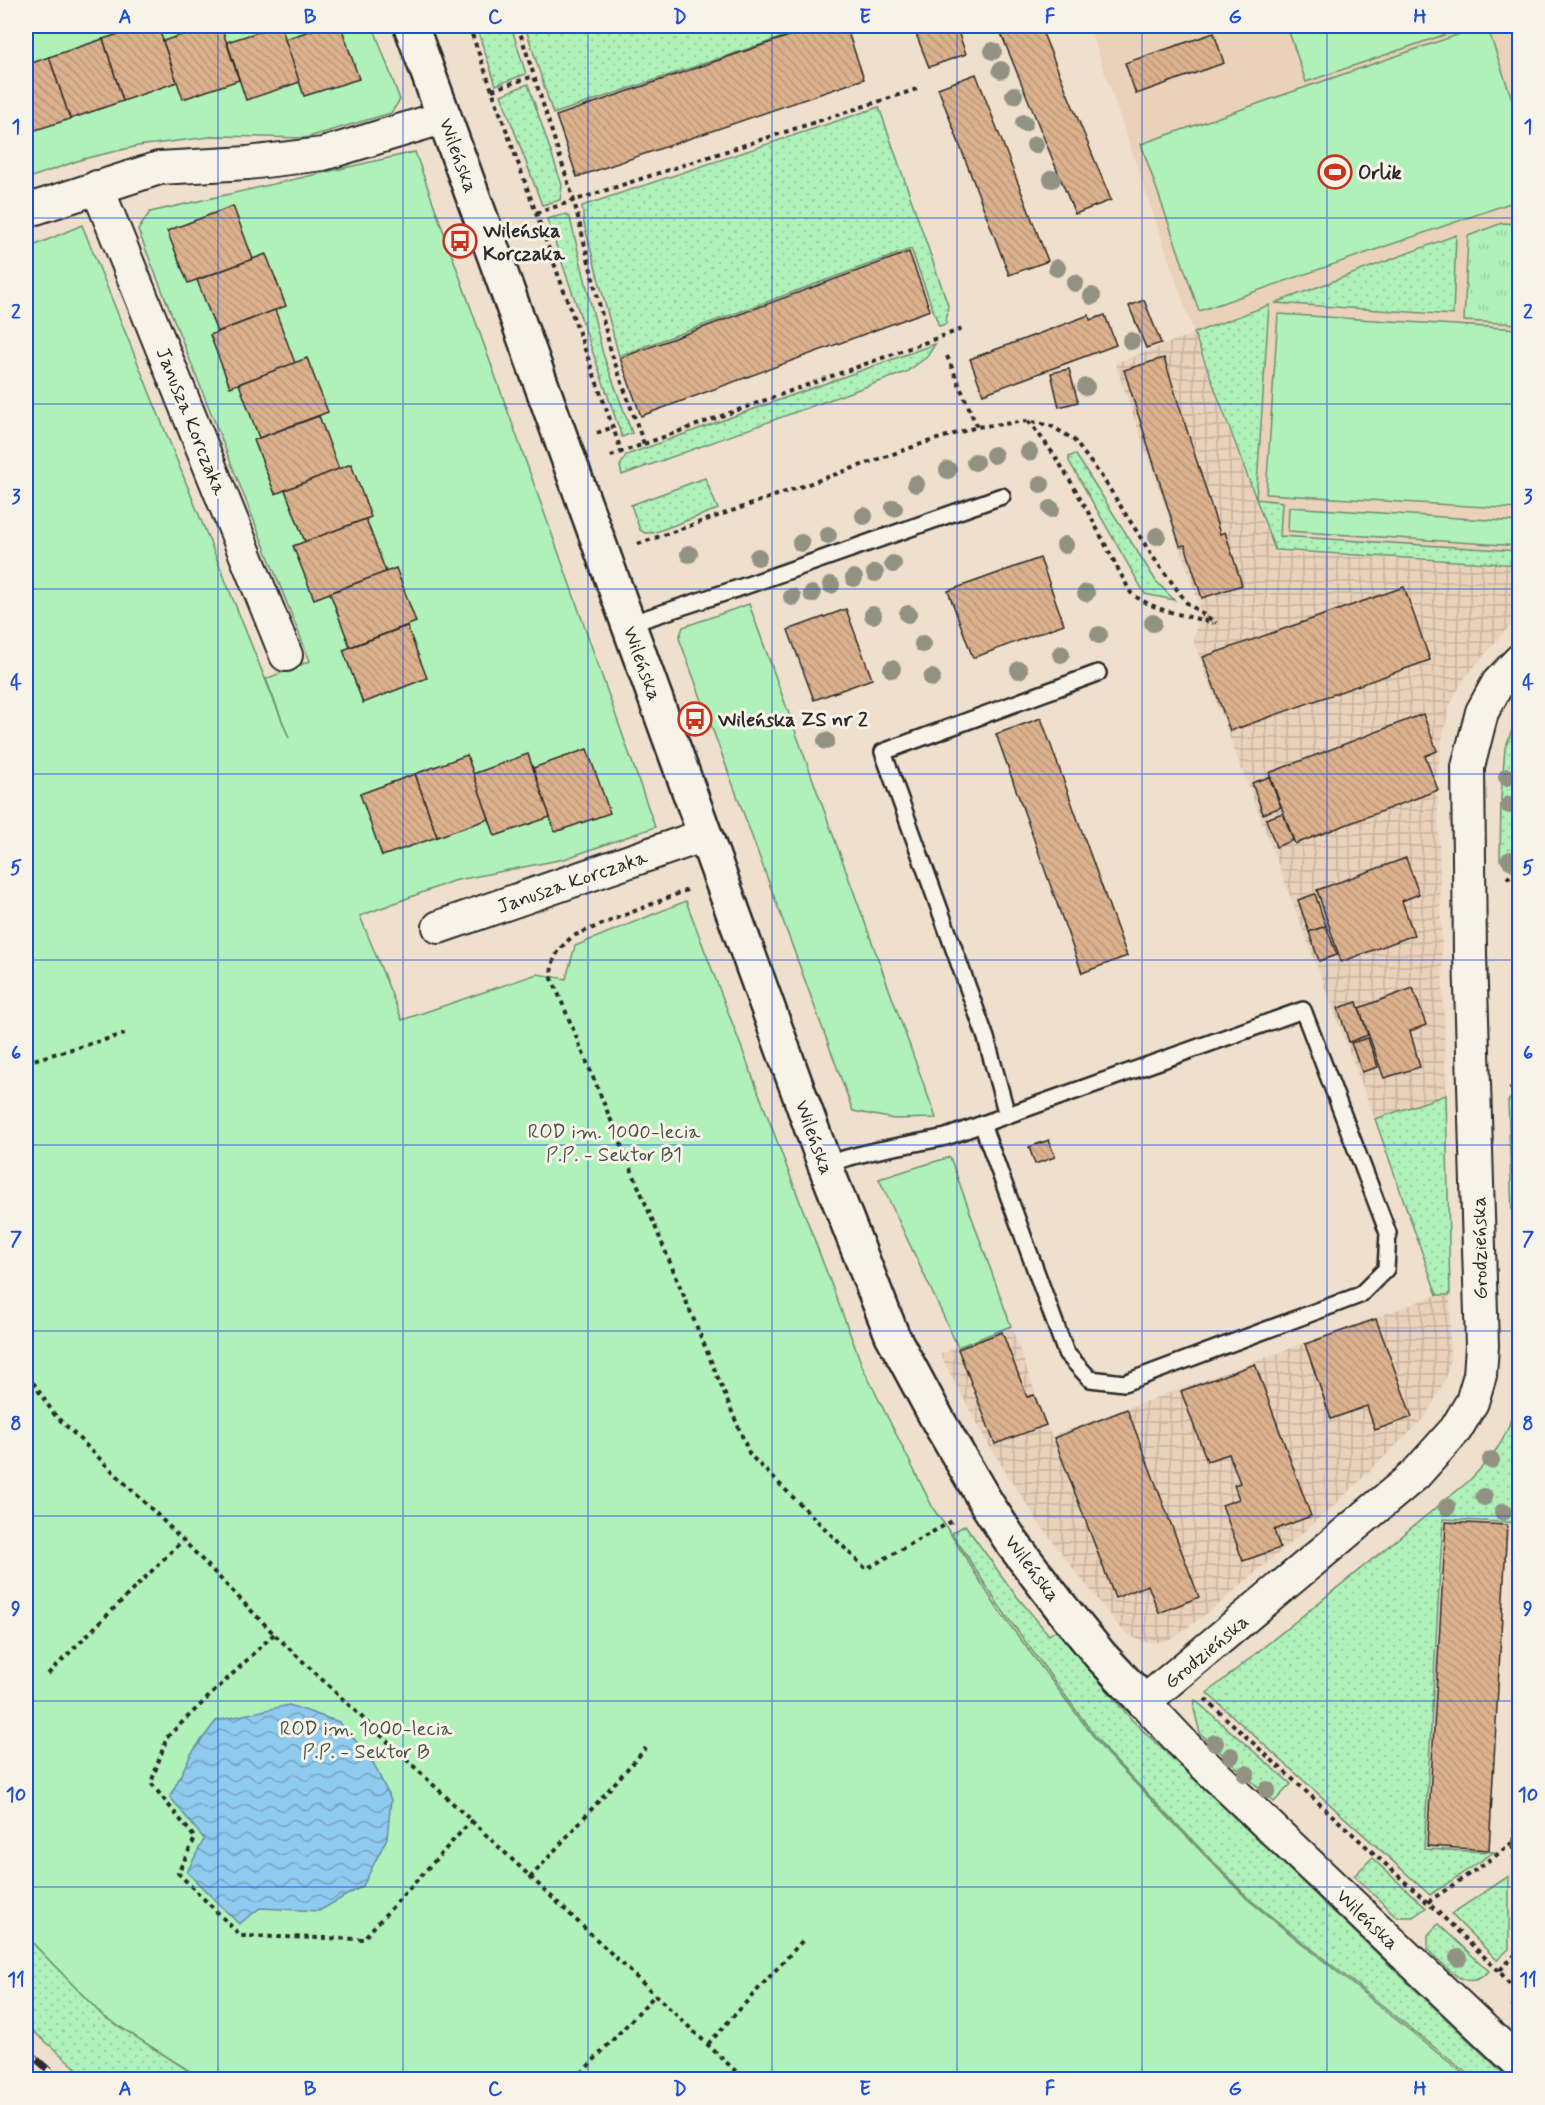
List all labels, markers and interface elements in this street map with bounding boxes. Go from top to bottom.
text: A [118,4,132,31]
text: B [304,4,317,31]
text: C [488,4,503,31]
text: D [673,4,687,31]
text: E [859,4,871,31]
text: F [1045,4,1056,31]
text: G [1228,4,1242,31]
text: H [1413,4,1427,31]
text: 1 [12,114,20,141]
street label: Wileńska [432,114,484,197]
text: 1 [1524,114,1532,141]
sports icon: Orlik [1317,154,1353,190]
place label: Orlik [1358,160,1402,187]
place label: Wileńska Korczaka [482,218,566,268]
bus stop icon: Wileńska Korczaka [442,223,478,259]
text: 2 [11,299,21,326]
text: 2 [1523,299,1533,326]
street label: Janusza Korczaka [149,344,233,500]
text: 3 [11,484,21,511]
text: 3 [1523,484,1533,511]
street label: Wileńska [616,622,668,705]
text: 4 [10,670,22,697]
text: 4 [1522,670,1534,697]
bus stop icon: Wileńska ZS nr 2 [677,701,713,737]
place label: Wileńska ZS nr 2 [717,707,868,734]
street label: Janusza Korczaka [494,844,652,921]
text: 5 [10,855,22,882]
text: 5 [1522,855,1534,882]
text: 6 [11,1040,21,1067]
text: 6 [1523,1040,1533,1067]
street label: Wileńska [788,1096,840,1179]
park label: ROD im. 1000-lecia P.P. - Sektor B1 [528,1119,701,1169]
street label: Grodzieńska [1466,1196,1495,1300]
text: 7 [10,1226,22,1253]
text: 7 [1522,1226,1534,1253]
text: 8 [10,1411,22,1438]
text: 8 [1522,1411,1534,1438]
street label: Wileńska [998,1530,1066,1608]
text: 9 [11,1596,21,1623]
text: 9 [1523,1596,1533,1623]
street label: Grodzieńska [1159,1609,1255,1696]
park label: ROD im. 1000-lecia P.P. - Sektor B [280,1716,453,1766]
text: 10 [6,1782,26,1809]
text: 10 [1518,1782,1538,1809]
street label: Wileńska [1330,1883,1404,1957]
text: 11 [7,1967,25,1994]
text: 11 [1519,1967,1537,1994]
text: A [118,2076,132,2103]
text: B [304,2076,317,2103]
text: C [488,2076,503,2103]
text: D [673,2076,687,2103]
text: E [859,2076,871,2103]
text: F [1045,2076,1056,2103]
text: G [1228,2076,1242,2103]
text: H [1413,2076,1427,2103]

